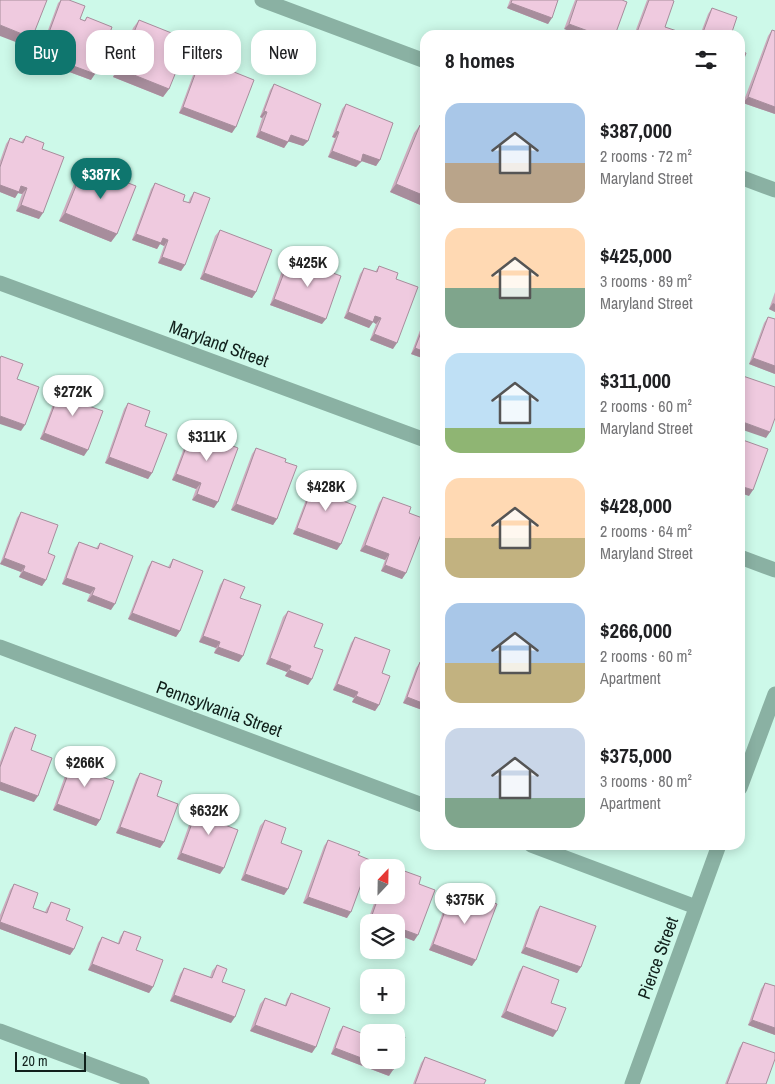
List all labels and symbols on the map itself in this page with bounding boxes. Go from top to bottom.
pin: $387K [66,158,136,200]
pin: $425K [273,246,343,288]
street label: Maryland Street [166,314,272,373]
pin: $272K [38,374,108,417]
pin: $311K [172,420,242,462]
pin: $428K [291,470,361,512]
street label: Pennsylvania Street [153,674,286,743]
pin: $266K [50,746,120,788]
pin: $632K [174,794,244,836]
north arrow [360,859,405,904]
pin: $375K [430,882,500,925]
street label: Pierce Street [631,913,684,1003]
scale bar [15,1049,86,1072]

